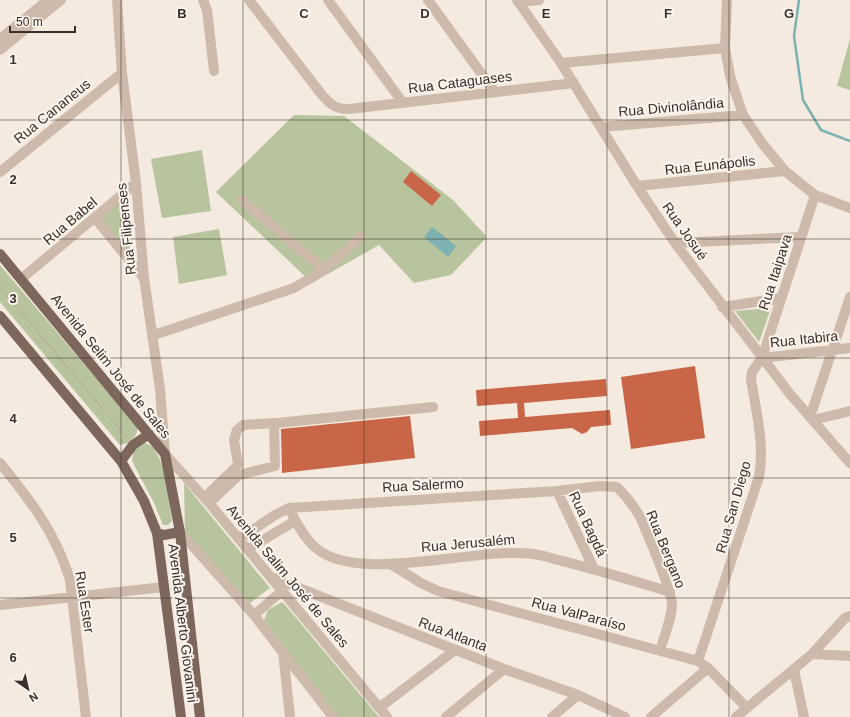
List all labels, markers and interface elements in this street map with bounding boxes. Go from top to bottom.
text: B [177,6,187,21]
text: C [299,6,309,21]
text: D [420,6,430,21]
text: E [542,6,551,21]
text: F [664,6,672,21]
text: G [784,6,794,21]
scale bar [10,8,75,34]
text: 50 m [16,15,43,29]
text: 1 [9,52,17,67]
street label: Rua Cataguases [407,68,513,96]
street label: Rua Cananeus [11,75,93,147]
street label: Rua Divinolândia [618,94,725,120]
street label: Rua Eunápolis [664,152,756,178]
text: 2 [9,172,17,187]
street label: Rua Filipenses [113,182,139,276]
street label: Rua Babel [40,194,100,248]
street label: Rua Josué [659,199,711,263]
street label: Rua Itaipava [755,232,795,312]
text: 3 [9,291,17,306]
street label: Avenida Selim José de Sales [48,291,174,441]
street label: Rua Itabira [769,327,839,351]
text: 4 [9,411,17,426]
street label: Rua San Diego [712,459,754,555]
street label: Rua Salermo [382,475,464,495]
street label: Rua Bagdá [566,489,610,559]
street label: Avenida Salim José de Sales [224,502,352,650]
street label: Rua Bergano [643,508,689,590]
text: 5 [9,530,17,545]
street label: Rua Jerusalém [420,531,516,555]
street label: Avenida Alberto Giovanini [165,543,201,703]
street label: Rua Ester [72,570,98,634]
street label: Rua ValParaíso [530,594,628,634]
street label: Rua Atlanta [416,614,490,655]
text: 6 [9,650,17,665]
north arrow [8,669,48,709]
text: N [27,690,40,705]

